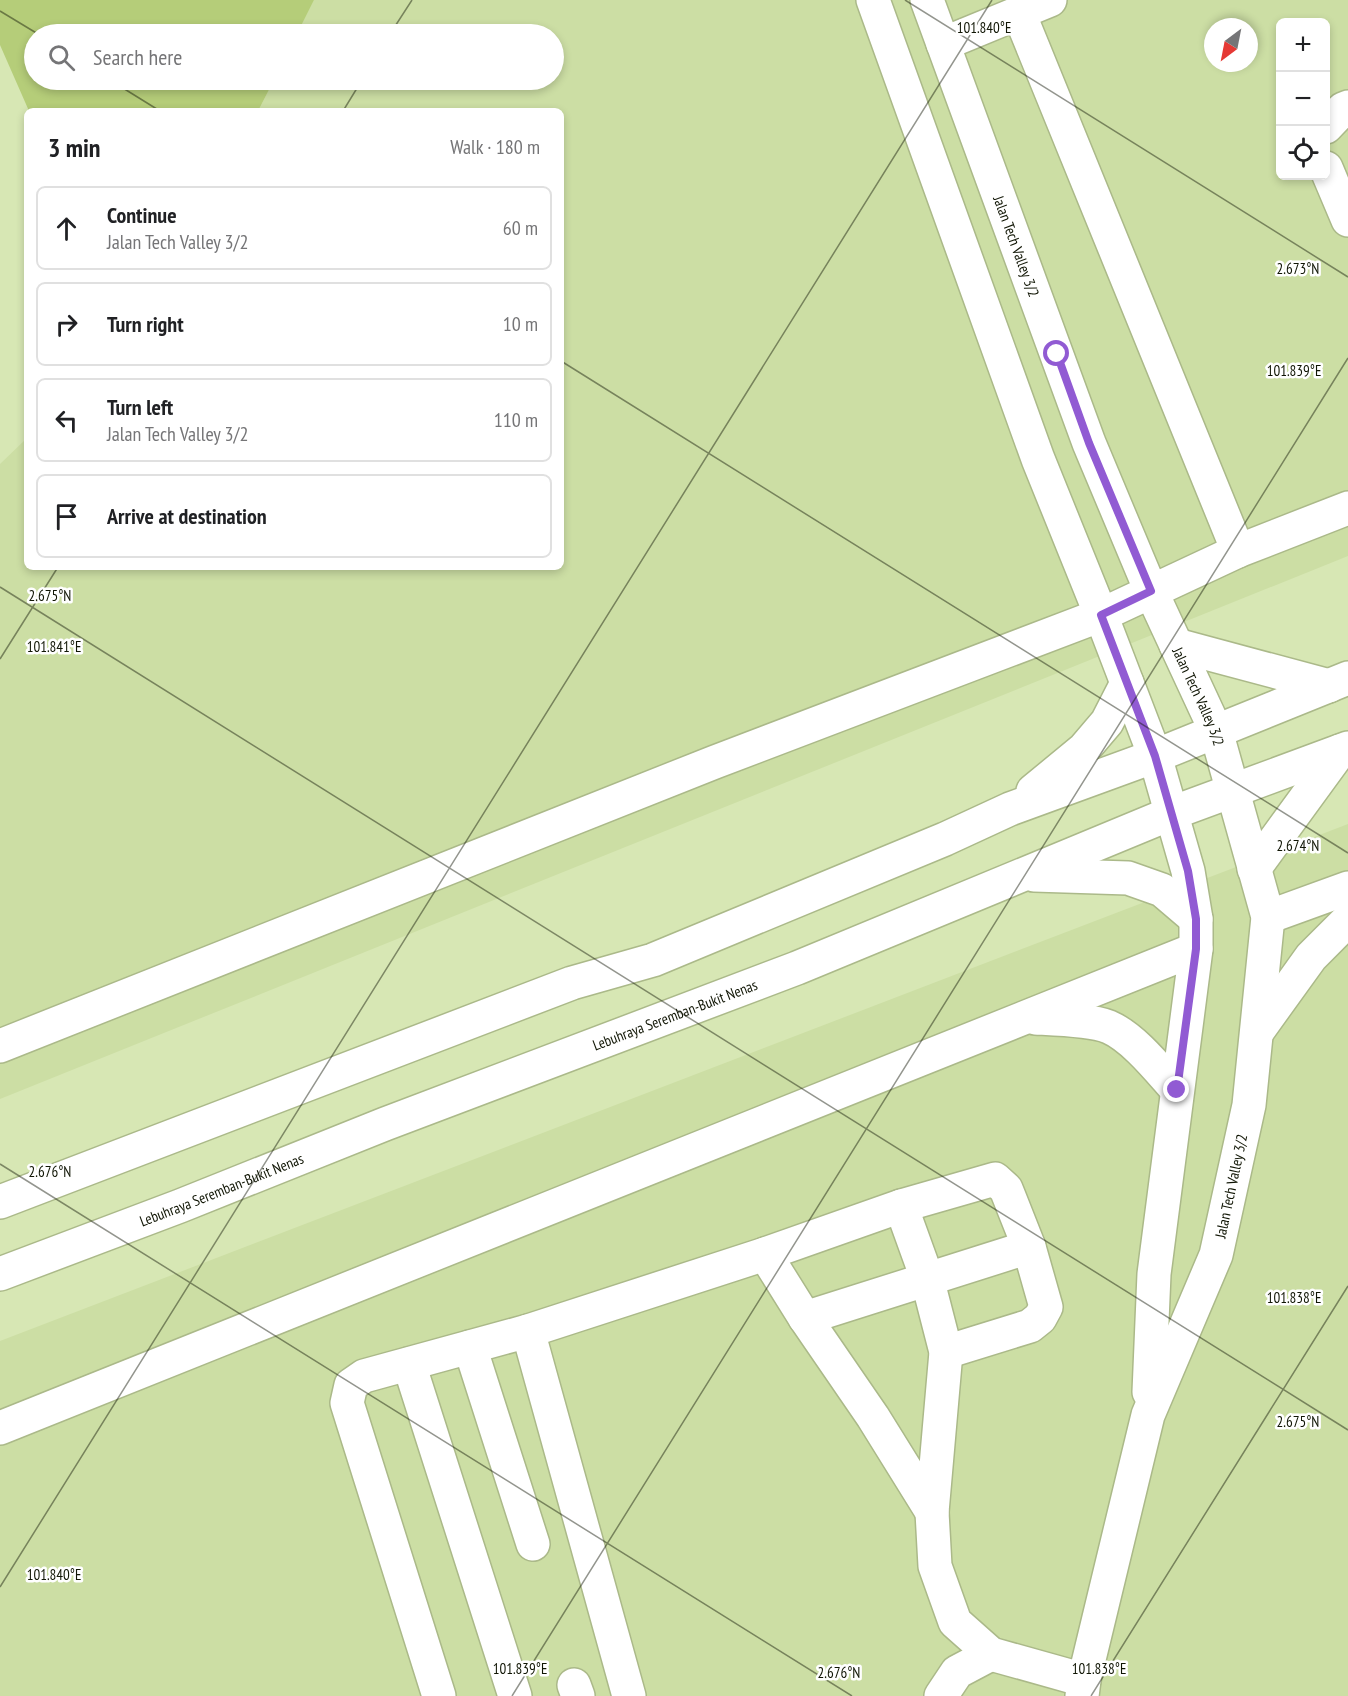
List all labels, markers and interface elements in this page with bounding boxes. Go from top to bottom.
text: 101.840°E [957,18,1011,37]
north arrow [1204,18,1258,72]
map controls [1276,18,1330,180]
button: + [1276,18,1330,72]
search box [24,24,564,90]
icon: search [45,41,78,74]
text: Search here [93,43,182,71]
button: − [1276,72,1330,126]
button: locate [1276,126,1330,180]
text: 3 min [48,131,101,164]
text: Walk · 180 m [450,134,540,160]
street label: Jalan Tech Valley 3/2 [989,192,1044,299]
text: Continue [107,201,177,229]
icon: ahead [50,212,83,245]
text: 60 m [503,215,538,241]
text: Jalan Tech Valley 3/2 [107,229,248,255]
text: 2.673°N [1277,259,1319,278]
icon: right [50,308,83,341]
text: Turn right [107,310,184,338]
text: 10 m [503,311,538,337]
route start [1043,340,1069,366]
text: 101.839°E [1267,361,1321,380]
text: Turn left [107,393,173,421]
icon: left [50,404,83,437]
text: 110 m [494,407,538,433]
text: Jalan Tech Valley 3/2 [107,421,248,447]
icon: arrive [50,500,83,533]
text: Arrive at destination [107,502,267,530]
text: 2.675°N [29,586,71,605]
text: 101.841°E [27,637,81,656]
street label: Jalan Tech Valley 3/2 [1168,643,1229,748]
text: 2.674°N [1277,836,1319,855]
street label: Lebuhraya Seremban-Bukit Nenas [590,975,760,1054]
route end [1163,1076,1189,1102]
street label: Jalan Tech Valley 3/2 [1210,1132,1251,1241]
street label: Lebuhraya Seremban-Bukit Nenas [137,1148,306,1230]
text: 2.676°N [29,1162,71,1181]
text: 101.838°E [1267,1288,1321,1307]
text: 2.675°N [1277,1412,1319,1431]
text: 101.840°E [27,1565,81,1584]
text: 101.839°E [493,1659,547,1678]
text: 101.838°E [1072,1659,1126,1678]
text: 2.676°N [818,1663,860,1682]

